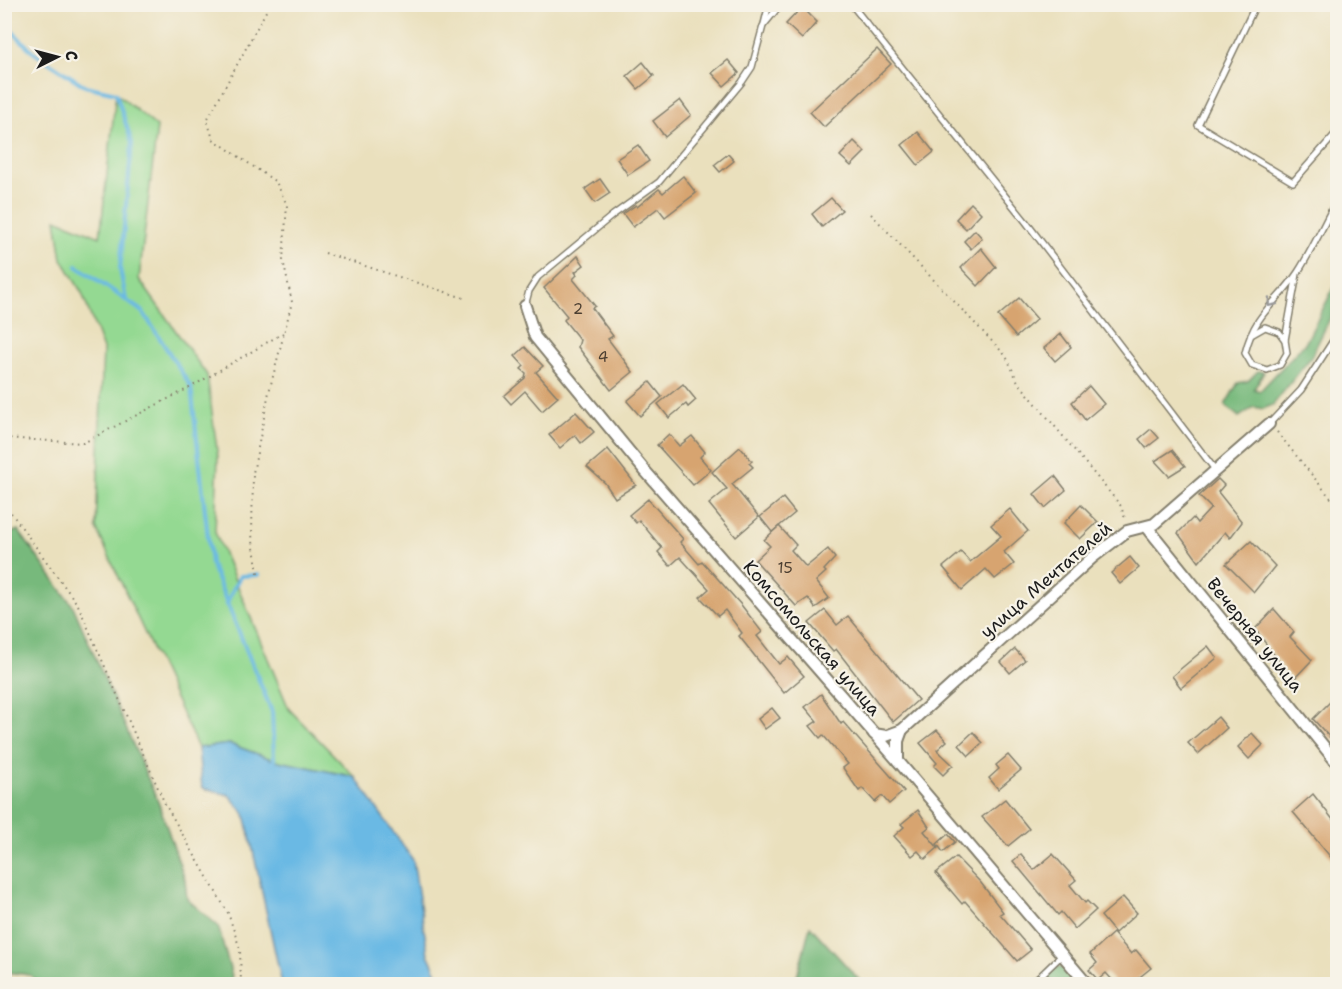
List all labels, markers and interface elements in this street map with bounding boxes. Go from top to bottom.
north arrow [27,27,87,87]
text: С [60,49,82,62]
one-way arrow [1267,296,1278,307]
house number: 2 [573,299,583,319]
house number: 4 [598,347,608,367]
street label: улица Мечтателей [975,516,1117,644]
street label: Комсомольская улица [738,555,886,721]
house number: 15 [777,558,793,578]
street label: Вечерняя улица [1201,573,1309,697]

